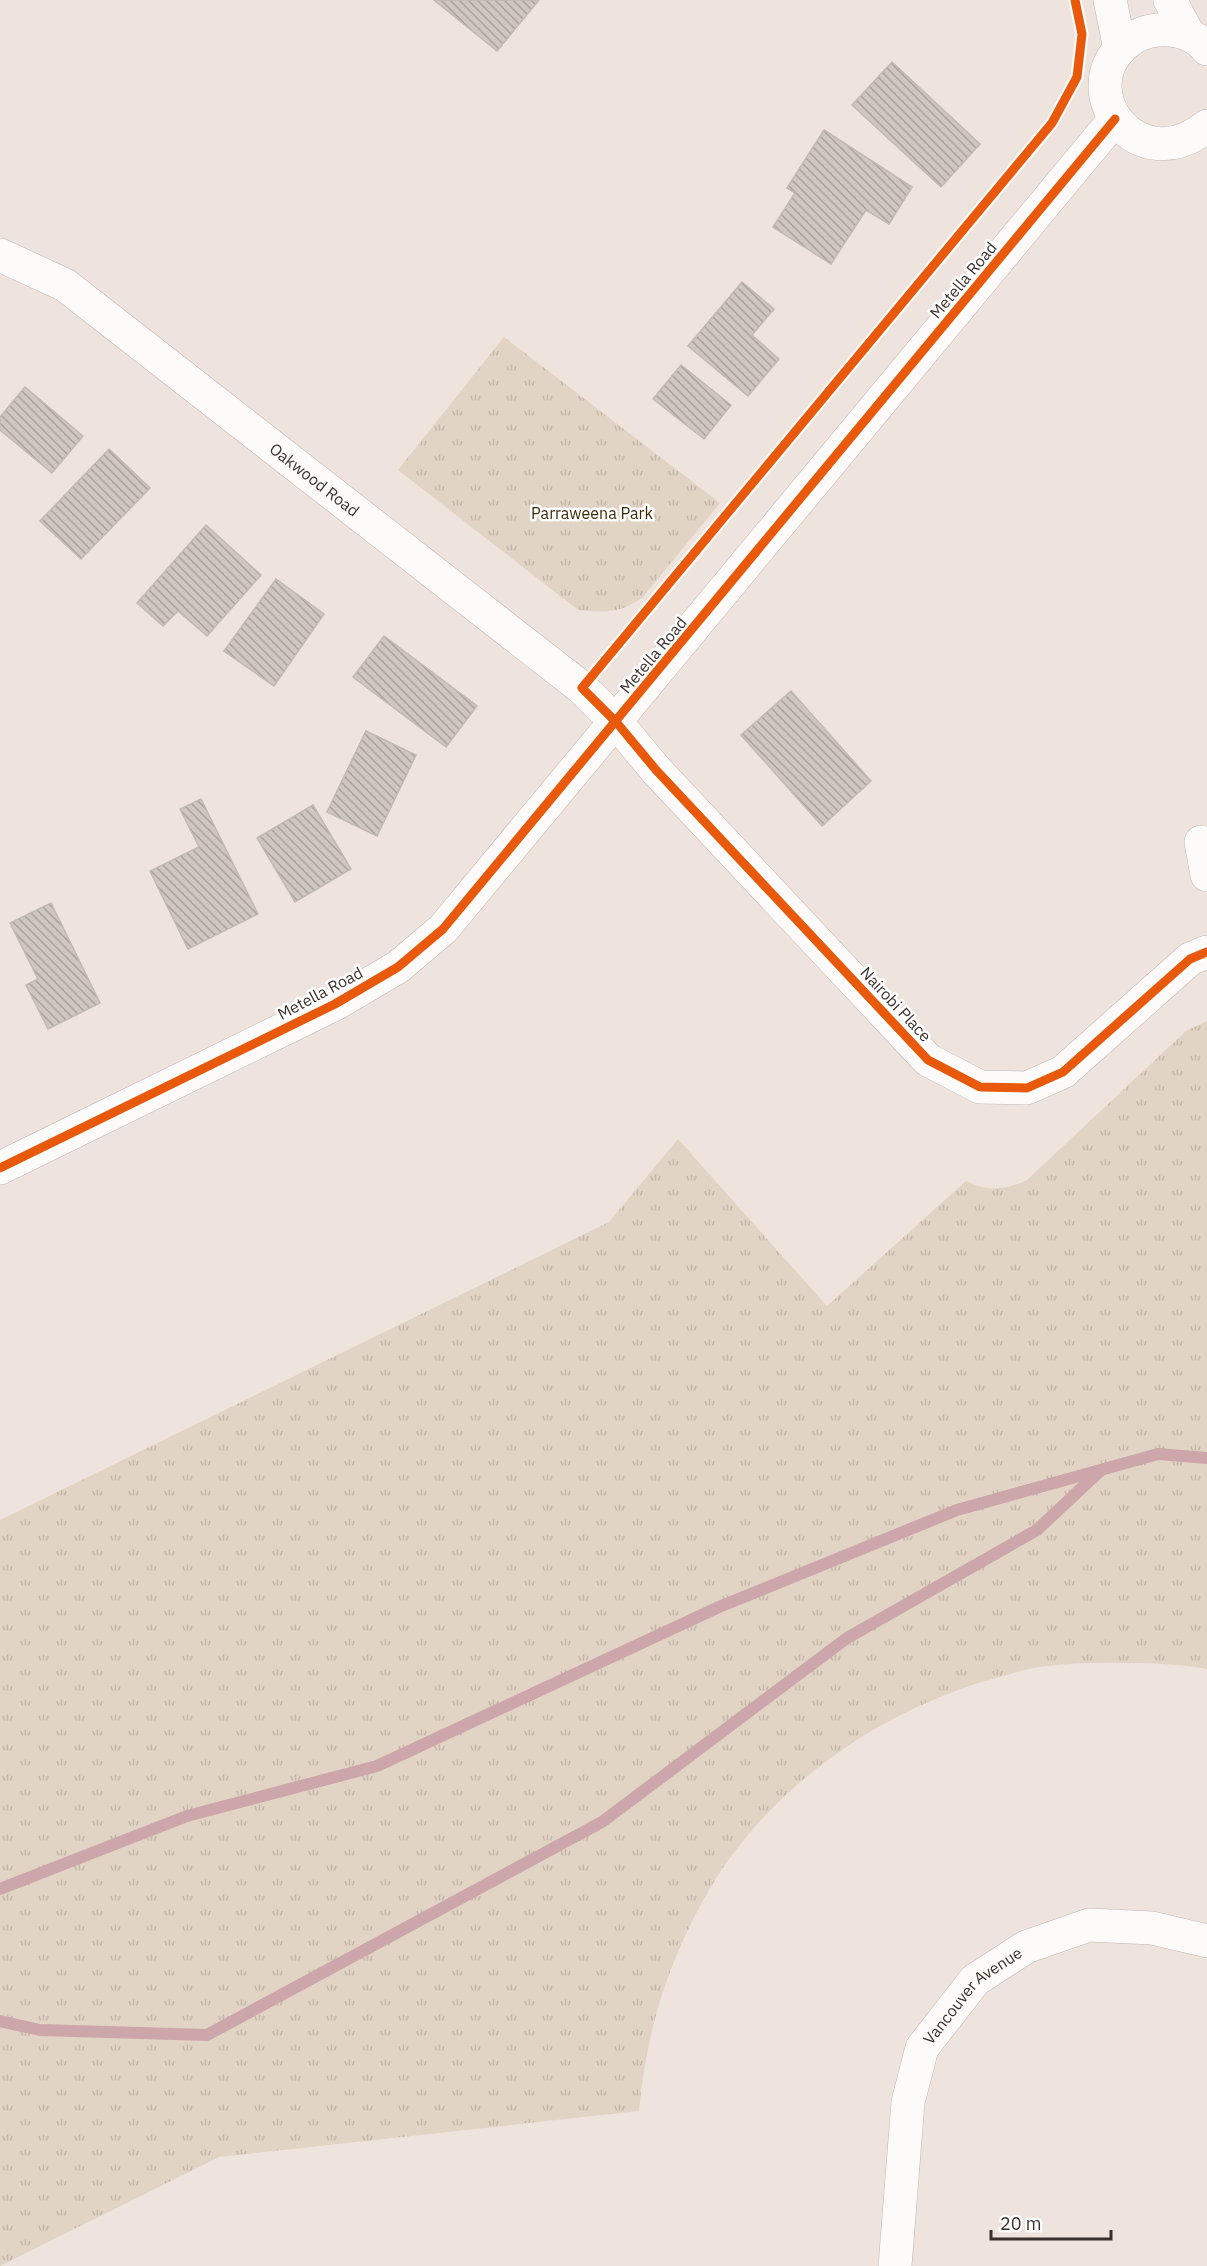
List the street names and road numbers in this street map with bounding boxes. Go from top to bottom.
street label: Metella Road [925,238,1001,322]
street label: Oakwood Road [266,438,363,521]
street label: Metella Road [615,613,691,697]
street label: Metella Road [274,962,366,1024]
street label: Nairobi Place [856,962,936,1046]
street label: Vancouver Avenue [919,1942,1026,2048]

